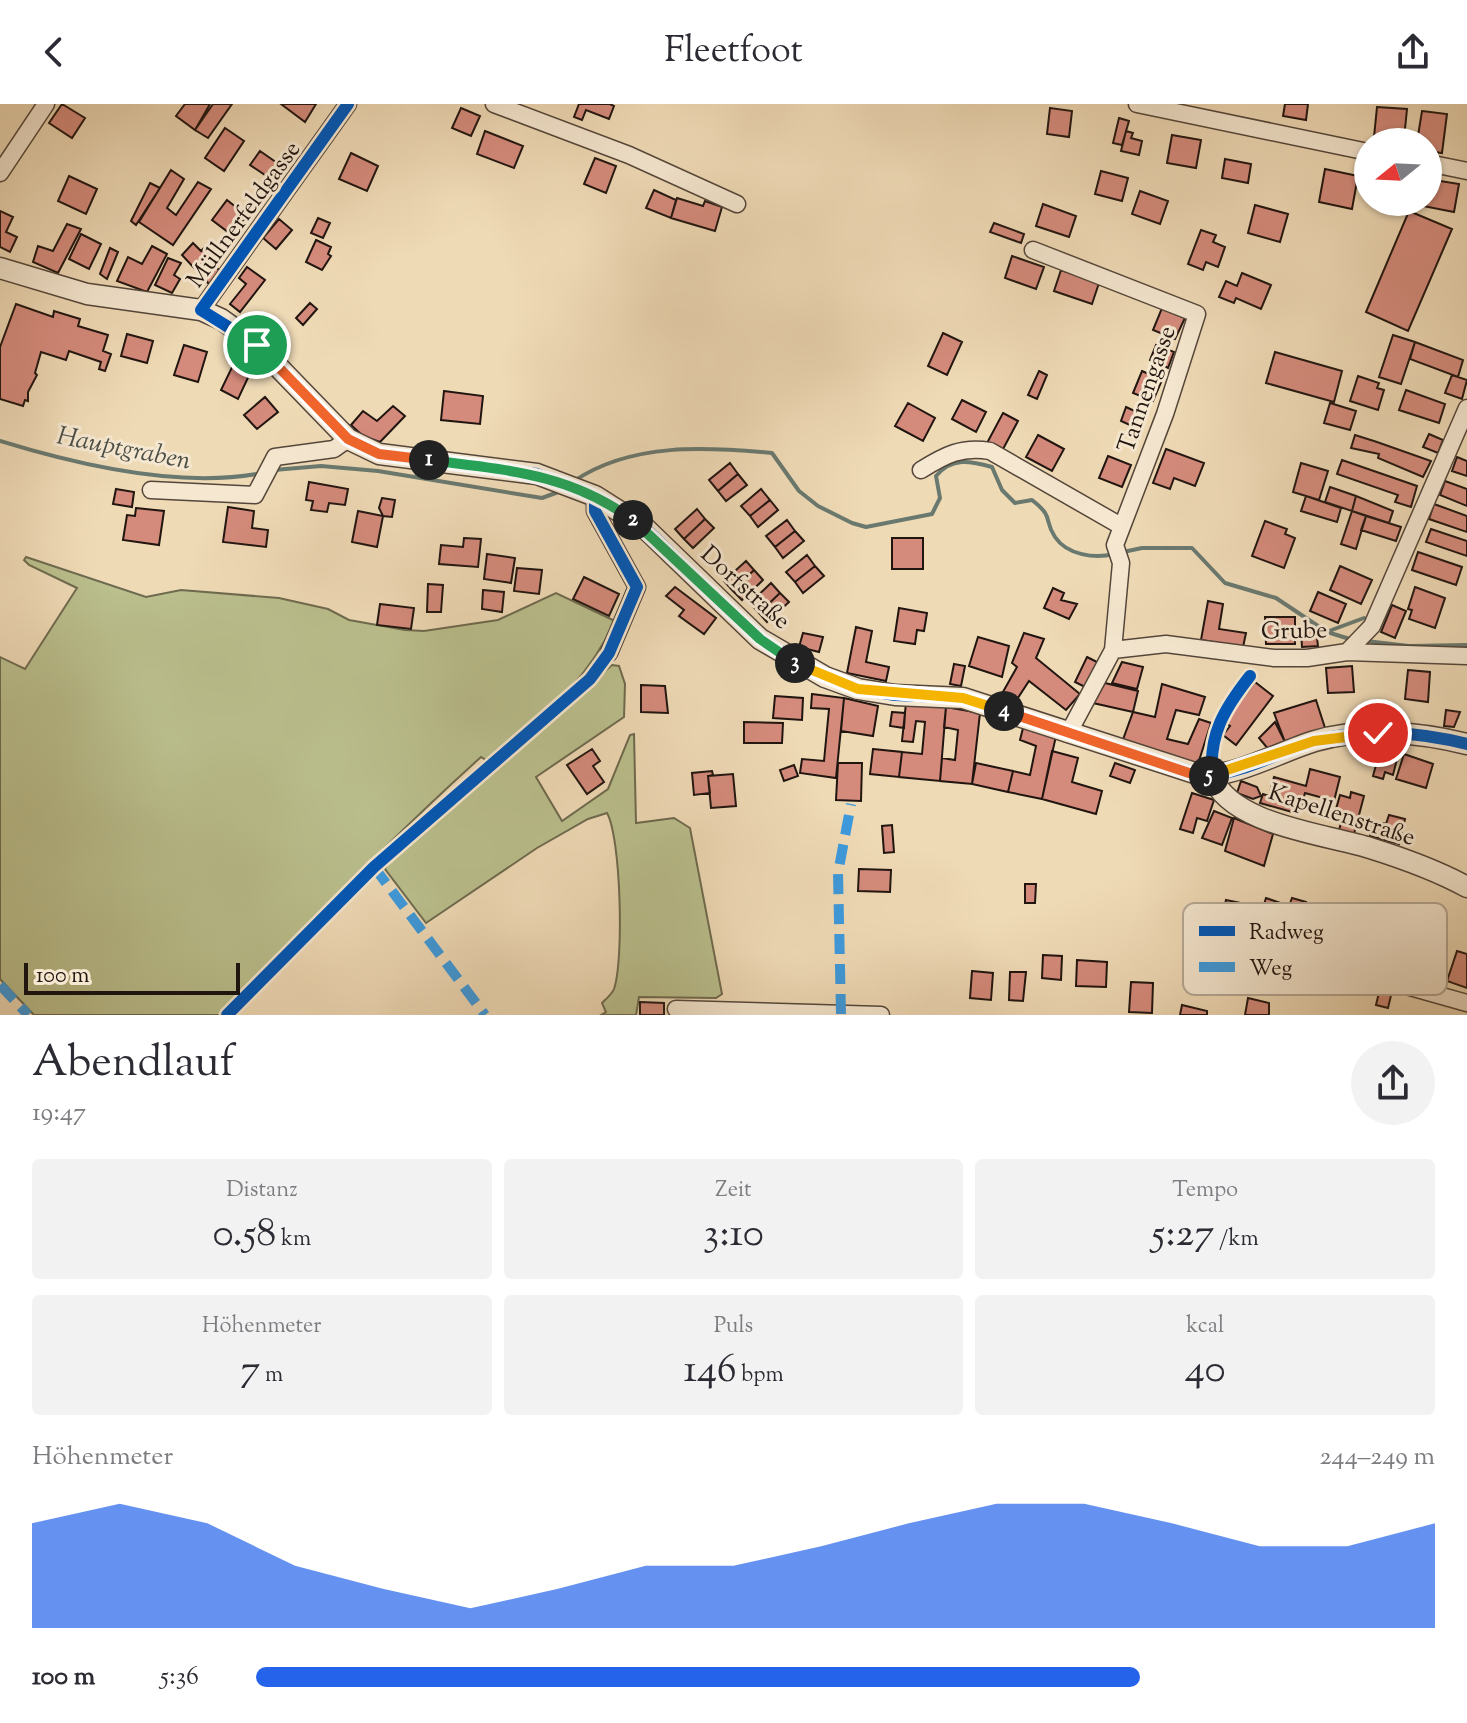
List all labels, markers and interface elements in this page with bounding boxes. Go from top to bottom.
text: Fleetfoot [664,26,803,78]
icon: back [32,30,76,74]
icon: share [1391,30,1435,74]
north arrow [1354,128,1442,216]
map controls [1354,128,1442,216]
street label: Müllnerfeldgasse [180,135,310,296]
pin [223,311,291,379]
street label: Tannengasse [1110,322,1185,458]
icon: arrive [235,323,279,367]
water label: Hauptgraben [53,418,194,481]
pin: 1 [409,440,449,480]
text: 1 [425,444,433,476]
pin: 2 [613,500,653,540]
text: 2 [628,504,638,536]
street label: Dorfstraße [692,539,797,638]
street label: Grube [1260,614,1328,650]
pin: 3 [775,643,815,683]
text: 3 [791,647,799,679]
pin: 4 [984,691,1024,731]
text: 4 [998,695,1010,727]
pin [1344,699,1412,767]
icon: check [1356,711,1400,755]
pin: 5 [1189,756,1229,796]
text: 5 [1205,760,1213,792]
street label: Kapellenstraße [1264,776,1419,856]
legend [1183,903,1447,995]
text: Radweg [1249,918,1324,950]
text: Weg [1249,954,1293,986]
scale bar [24,959,240,995]
text: 100 m [36,961,89,993]
text: Abendlauf [32,1033,235,1096]
button: share [1351,1041,1435,1125]
text: 19:47 [32,1095,86,1132]
text: Distanz [226,1175,297,1207]
text: Zeit [715,1175,752,1207]
text: Tempo [1172,1175,1238,1207]
text: 0.58 [212,1207,276,1264]
text: 3:10 [703,1207,764,1264]
text: 5:27 [1152,1207,1214,1264]
text: km [276,1224,311,1256]
text: /km [1214,1224,1259,1256]
text: Höhenmeter [202,1311,322,1343]
text: Puls [714,1311,753,1343]
text: kcal [1186,1311,1224,1343]
text: 7 [240,1343,260,1400]
text: 146 [683,1343,737,1400]
text: 40 [1185,1343,1226,1400]
text: m [260,1360,283,1392]
text: bpm [737,1360,784,1392]
text: Höhenmeter [32,1439,173,1476]
text: 244–249 m [1319,1439,1435,1476]
text: 100 m [32,1659,95,1696]
text: 5:36 [160,1659,199,1696]

